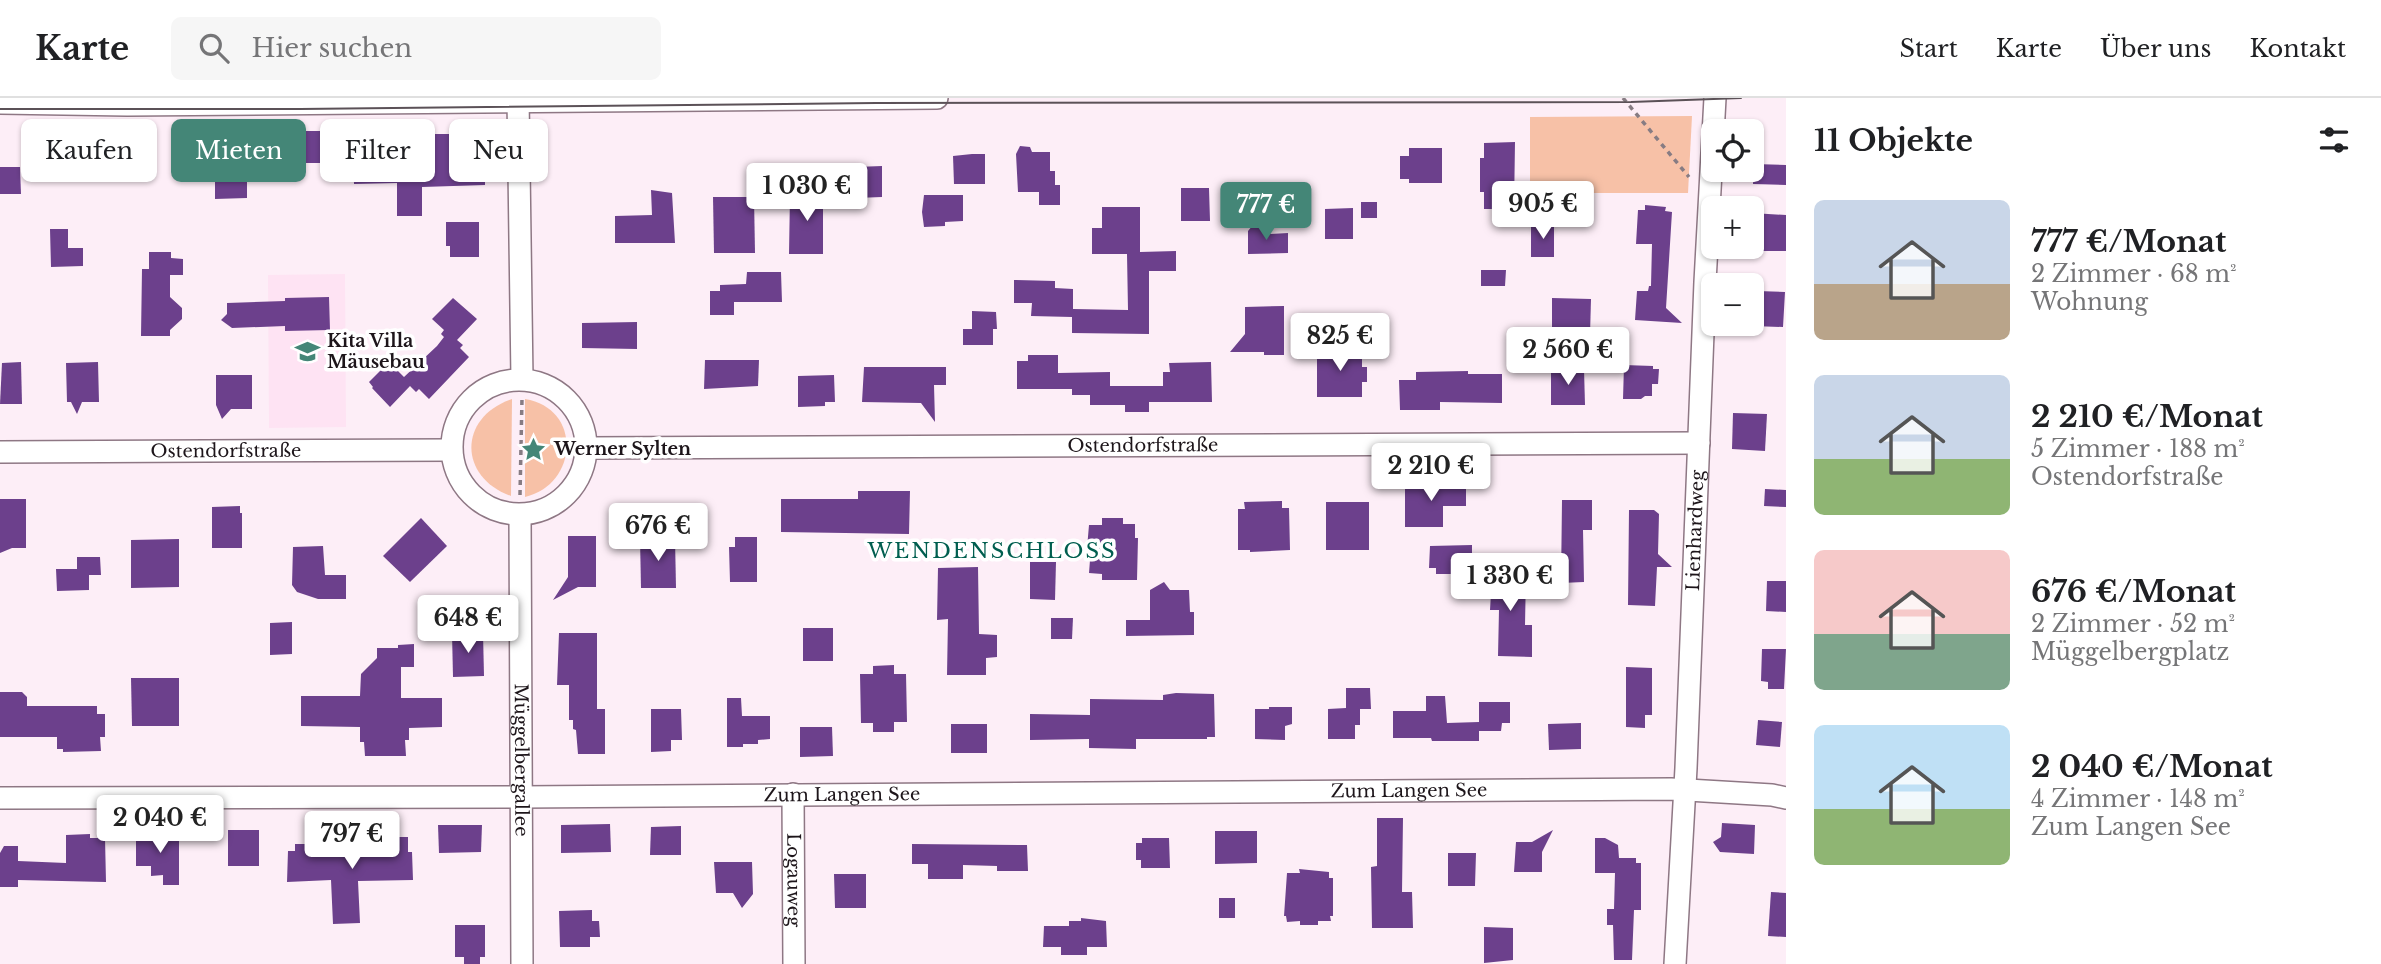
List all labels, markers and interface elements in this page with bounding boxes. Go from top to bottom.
search box [171,17,661,80]
text: Karte [35,28,129,69]
icon: search [195,29,233,67]
text: Hier suchen [251,32,412,64]
text: Start [1900,34,1958,63]
text: Karte [1996,34,2062,63]
text: Über uns [2100,34,2212,63]
text: Kontakt [2250,34,2346,63]
chip: Kaufen [21,119,157,182]
chip: Mieten [171,119,306,182]
chip: Filter [320,119,435,182]
chip: Neu [449,119,548,182]
map controls [1701,119,1764,336]
button: locate [1701,119,1764,182]
icon: filters [2315,121,2353,159]
text: 11 Objekte [1814,122,1973,159]
pin: 1 030 € [742,164,872,223]
text: 1 030 € [762,172,852,200]
pin: 905 € [1494,181,1592,241]
pin: 777 € [1217,183,1315,242]
text: 905 € [1508,190,1578,218]
text: 777 € [1236,191,1296,219]
button: + [1701,196,1764,259]
text: 777 €/Monat [2031,223,2227,260]
icon: home [1870,228,1954,312]
text: 2 Zimmer · 68 m² [2031,260,2237,288]
button: − [1701,273,1764,336]
text: Wohnung [2031,288,2148,316]
pin: 825 € [1291,314,1389,373]
text: 825 € [1307,322,1373,350]
pin: 2 560 € [1503,328,1633,387]
place label: Kita Villa Mäusebau [327,330,425,373]
text: 2 560 € [1522,336,1614,364]
school or university icon: Kita Villa Mäusebau [293,337,321,365]
text: 2 210 €/Monat [2031,398,2263,435]
icon: home [1870,403,1954,487]
street label: Ostendorfstraße [1068,434,1218,457]
place icon: Werner Sylten [520,435,548,463]
text: 5 Zimmer · 188 m² [2031,435,2245,463]
place label: Werner Sylten [553,438,691,460]
street label: Ostendorfstraße [151,440,301,462]
pin: 2 210 € [1366,444,1496,503]
text: 2 210 € [1387,452,1475,480]
text: Ostendorfstraße [2031,463,2224,491]
street label: Lienhardweg [1682,469,1709,591]
pin: 676 € [609,504,707,563]
text: 676 € [625,512,691,540]
district label: WENDENSCHLOSS [866,538,1117,564]
pin: 1 330 € [1445,554,1575,613]
text: 1 330 € [1467,562,1553,590]
text: 676 €/Monat [2031,573,2236,610]
icon: home [1870,578,1954,662]
pin: 648 € [419,596,517,655]
text: 648 € [433,604,503,632]
text: 2 Zimmer · 52 m² [2031,610,2235,638]
text: Müggelbergplatz [2031,638,2229,666]
street label: Müggelbergallee [510,684,532,836]
text: 2 040 €/Monat [2031,748,2273,785]
icon: home [1870,753,1954,837]
street label: Zum Langen See [1331,779,1487,802]
street label: Zum Langen See [764,783,920,806]
text: 4 Zimmer · 148 m² [2031,785,2245,813]
pin: 2 040 € [95,796,225,855]
text: 2 040 € [113,804,207,832]
pin: 797 € [303,812,401,871]
text: Zum Langen See [2031,813,2231,841]
text: 797 € [321,820,383,848]
street label: Logauweg [782,833,805,927]

